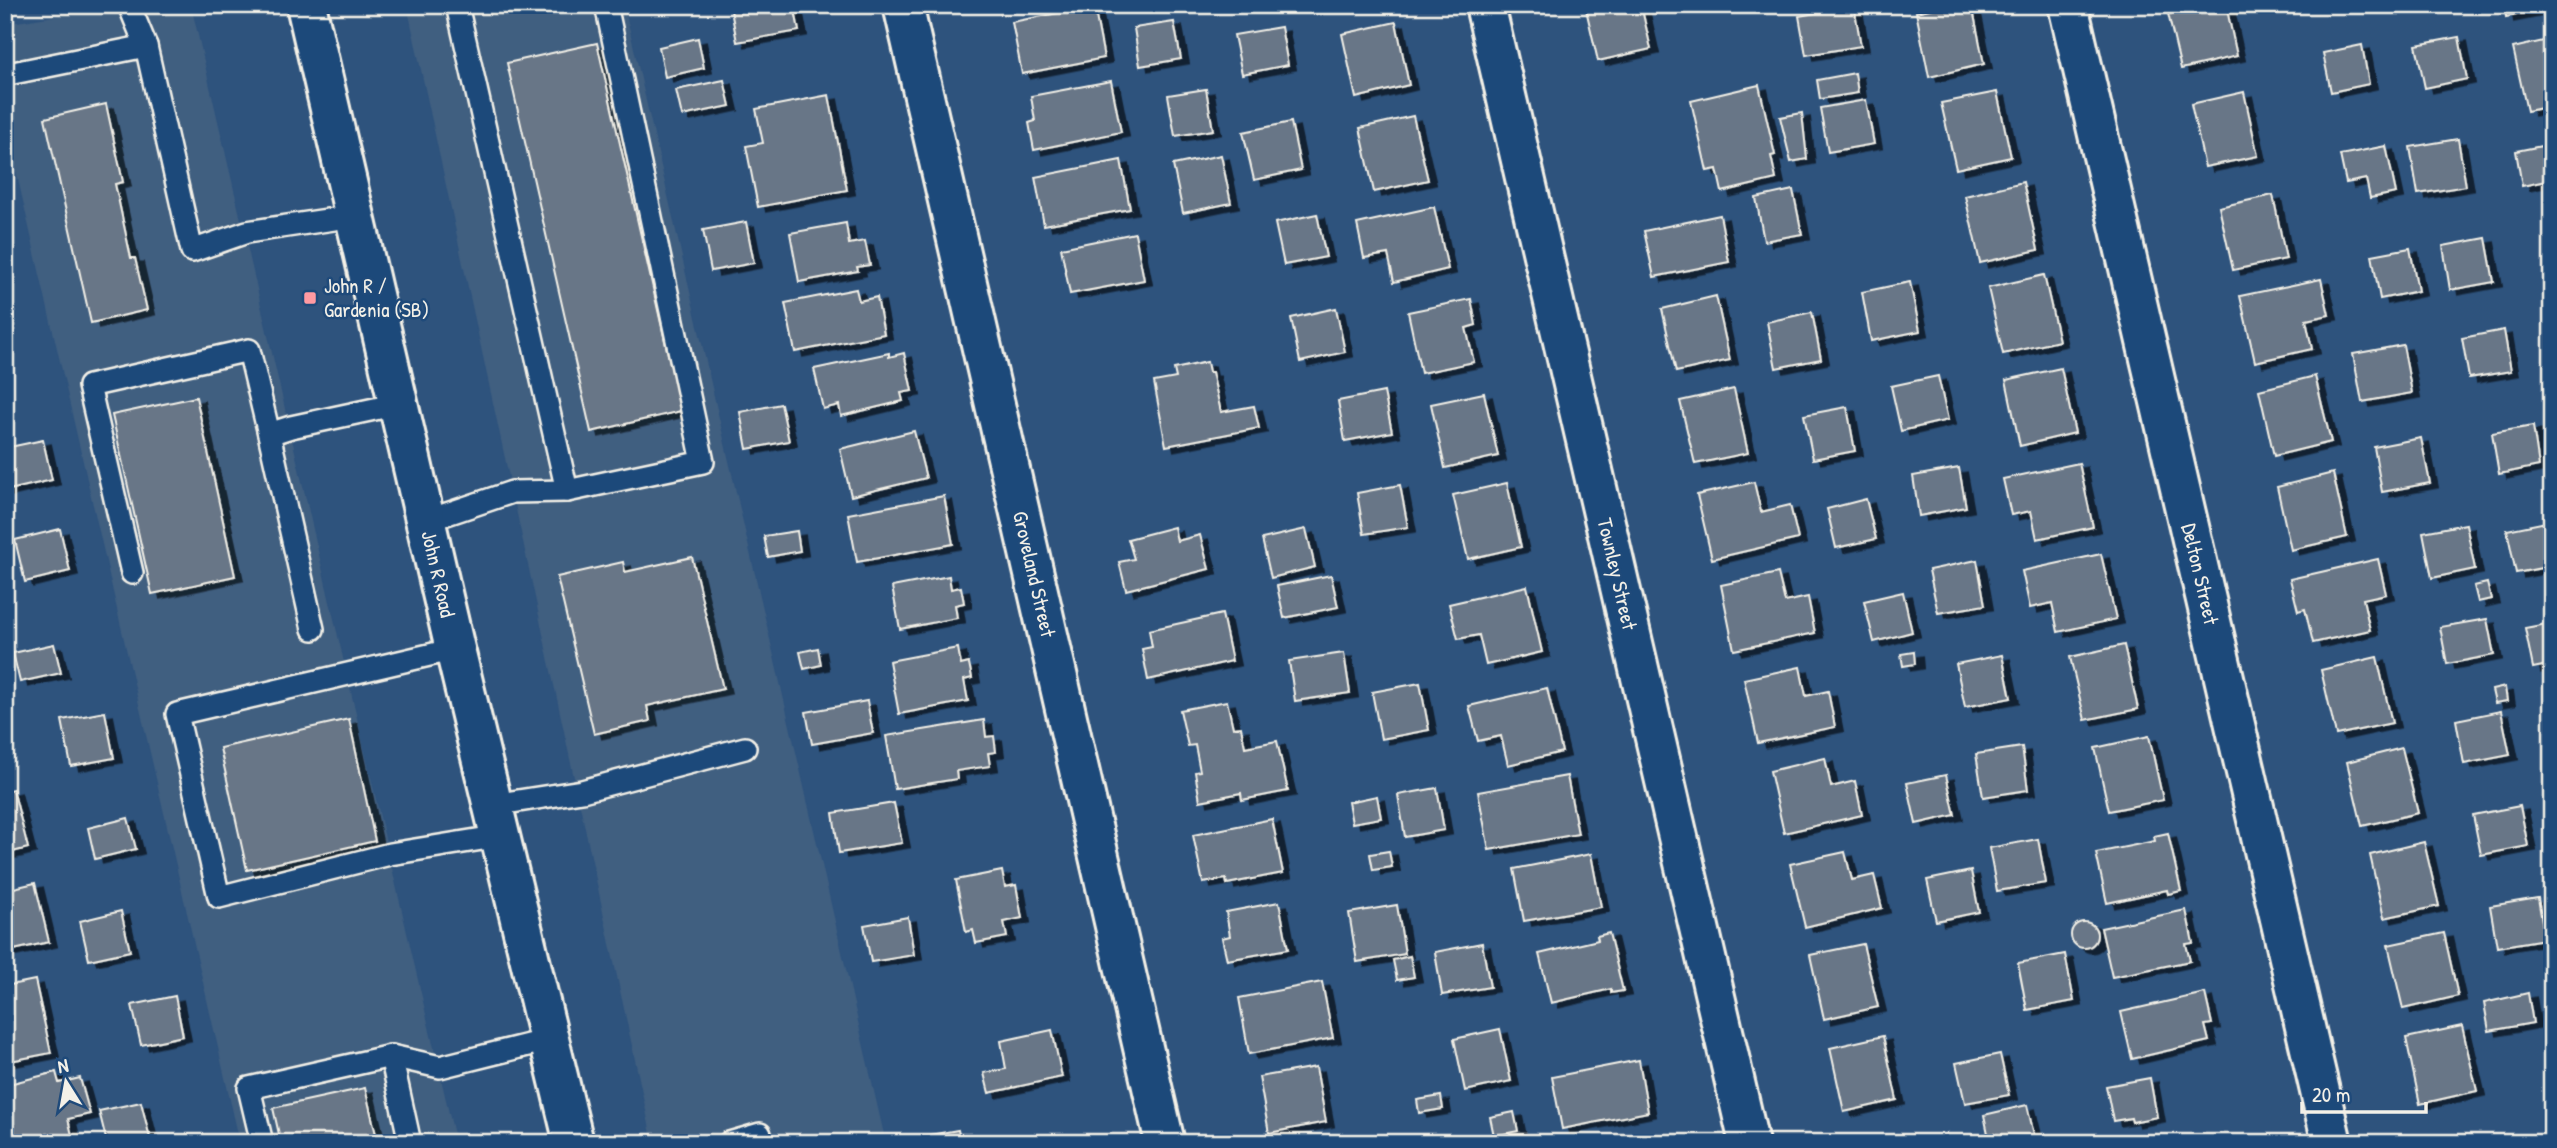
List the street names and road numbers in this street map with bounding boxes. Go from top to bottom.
street label: Groveland Street [1006,508,1063,641]
street label: Townley Street [1591,515,1645,633]
street label: Delton Street [2175,521,2226,628]
street label: John R Road [414,528,463,620]

